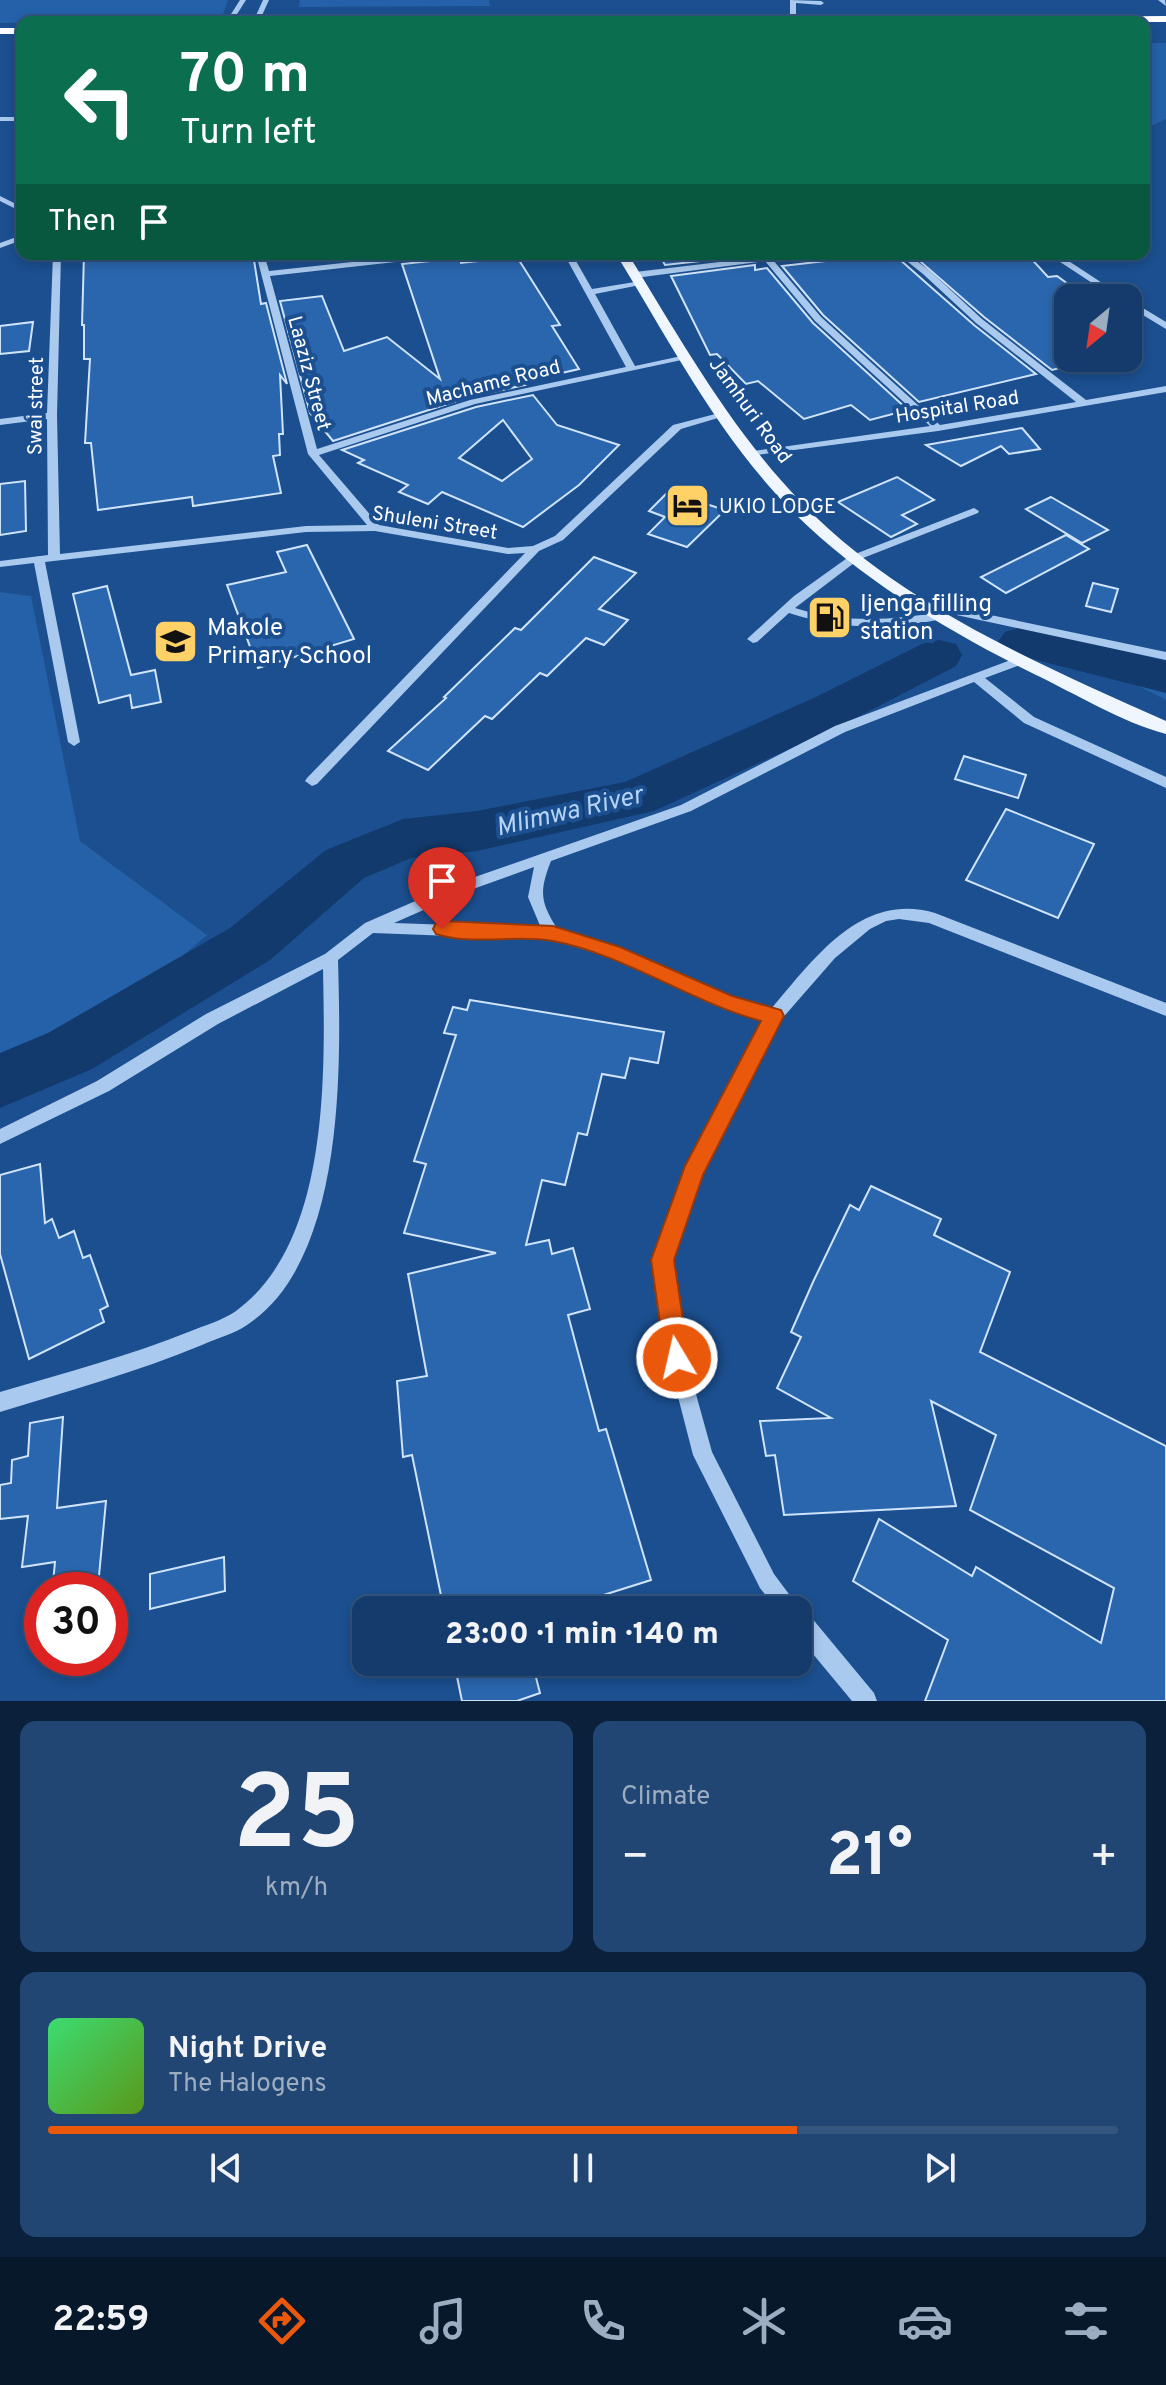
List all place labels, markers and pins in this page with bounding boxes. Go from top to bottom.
hotel icon: UKIO LODGE [664,482,712,530]
place label: UKIO LODGE [719,495,836,521]
place label: Ijenga filling station [860,590,992,648]
fuel station icon: Ijenga filling station [805,593,853,641]
place label: Makole Primary School [207,614,372,672]
school or university icon: Makole Primary School [152,617,200,665]
pin [408,847,476,929]

